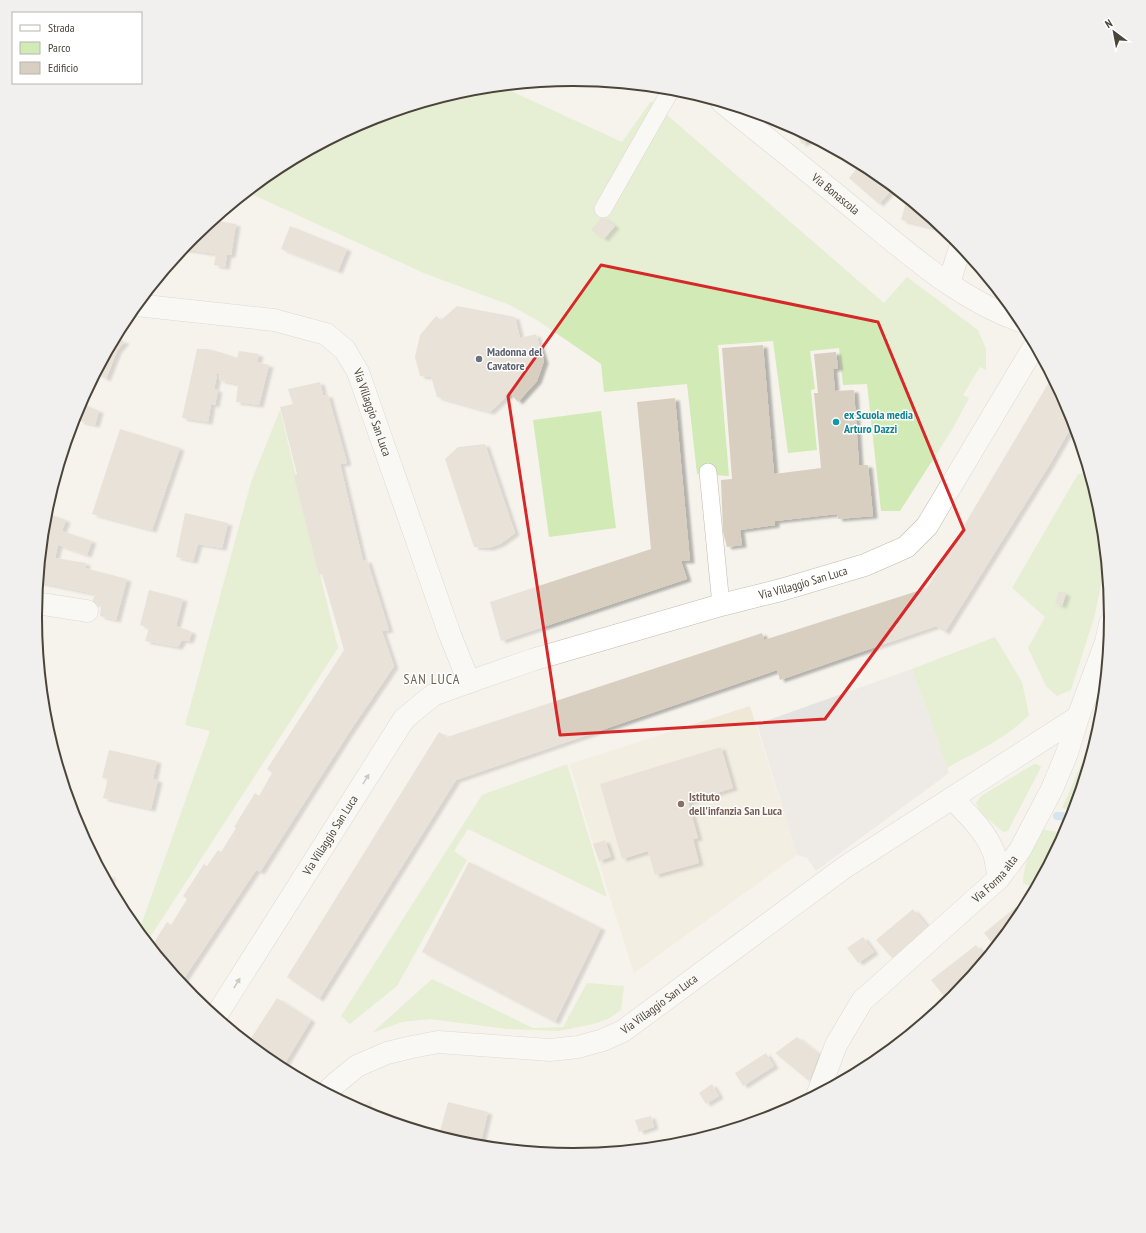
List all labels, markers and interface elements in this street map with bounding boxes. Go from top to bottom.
legend [12,12,142,84]
north arrow [1094,12,1134,52]
text: N [1102,16,1115,31]
text: Strada [48,20,75,35]
text: Parco [48,40,70,55]
text: Edificio [48,60,78,75]
street label: Via Bonascola [808,169,863,218]
place label: Madonna del Cavatore [487,344,542,373]
marker: Madonna del Cavatore [474,354,484,364]
street label: Via Villaggio San Luca [350,365,395,458]
place label: ex Scuola media Arturo Dazzi [843,407,913,436]
marker: ex Scuola media Arturo Dazzi [831,417,841,427]
street label: Via Villaggio San Luca [756,563,849,603]
district label: SAN LUCA [404,670,460,688]
one-way arrow [362,773,370,784]
place label: Istituto dell'infanzia San Luca [689,789,782,818]
street label: Via Villaggio San Luca [299,792,361,878]
marker: Istituto dell'infanzia San Luca [676,799,686,809]
street label: Via Forma alta [968,852,1021,906]
street label: Via Villaggio San Luca [617,971,700,1038]
one-way arrow [233,977,240,989]

